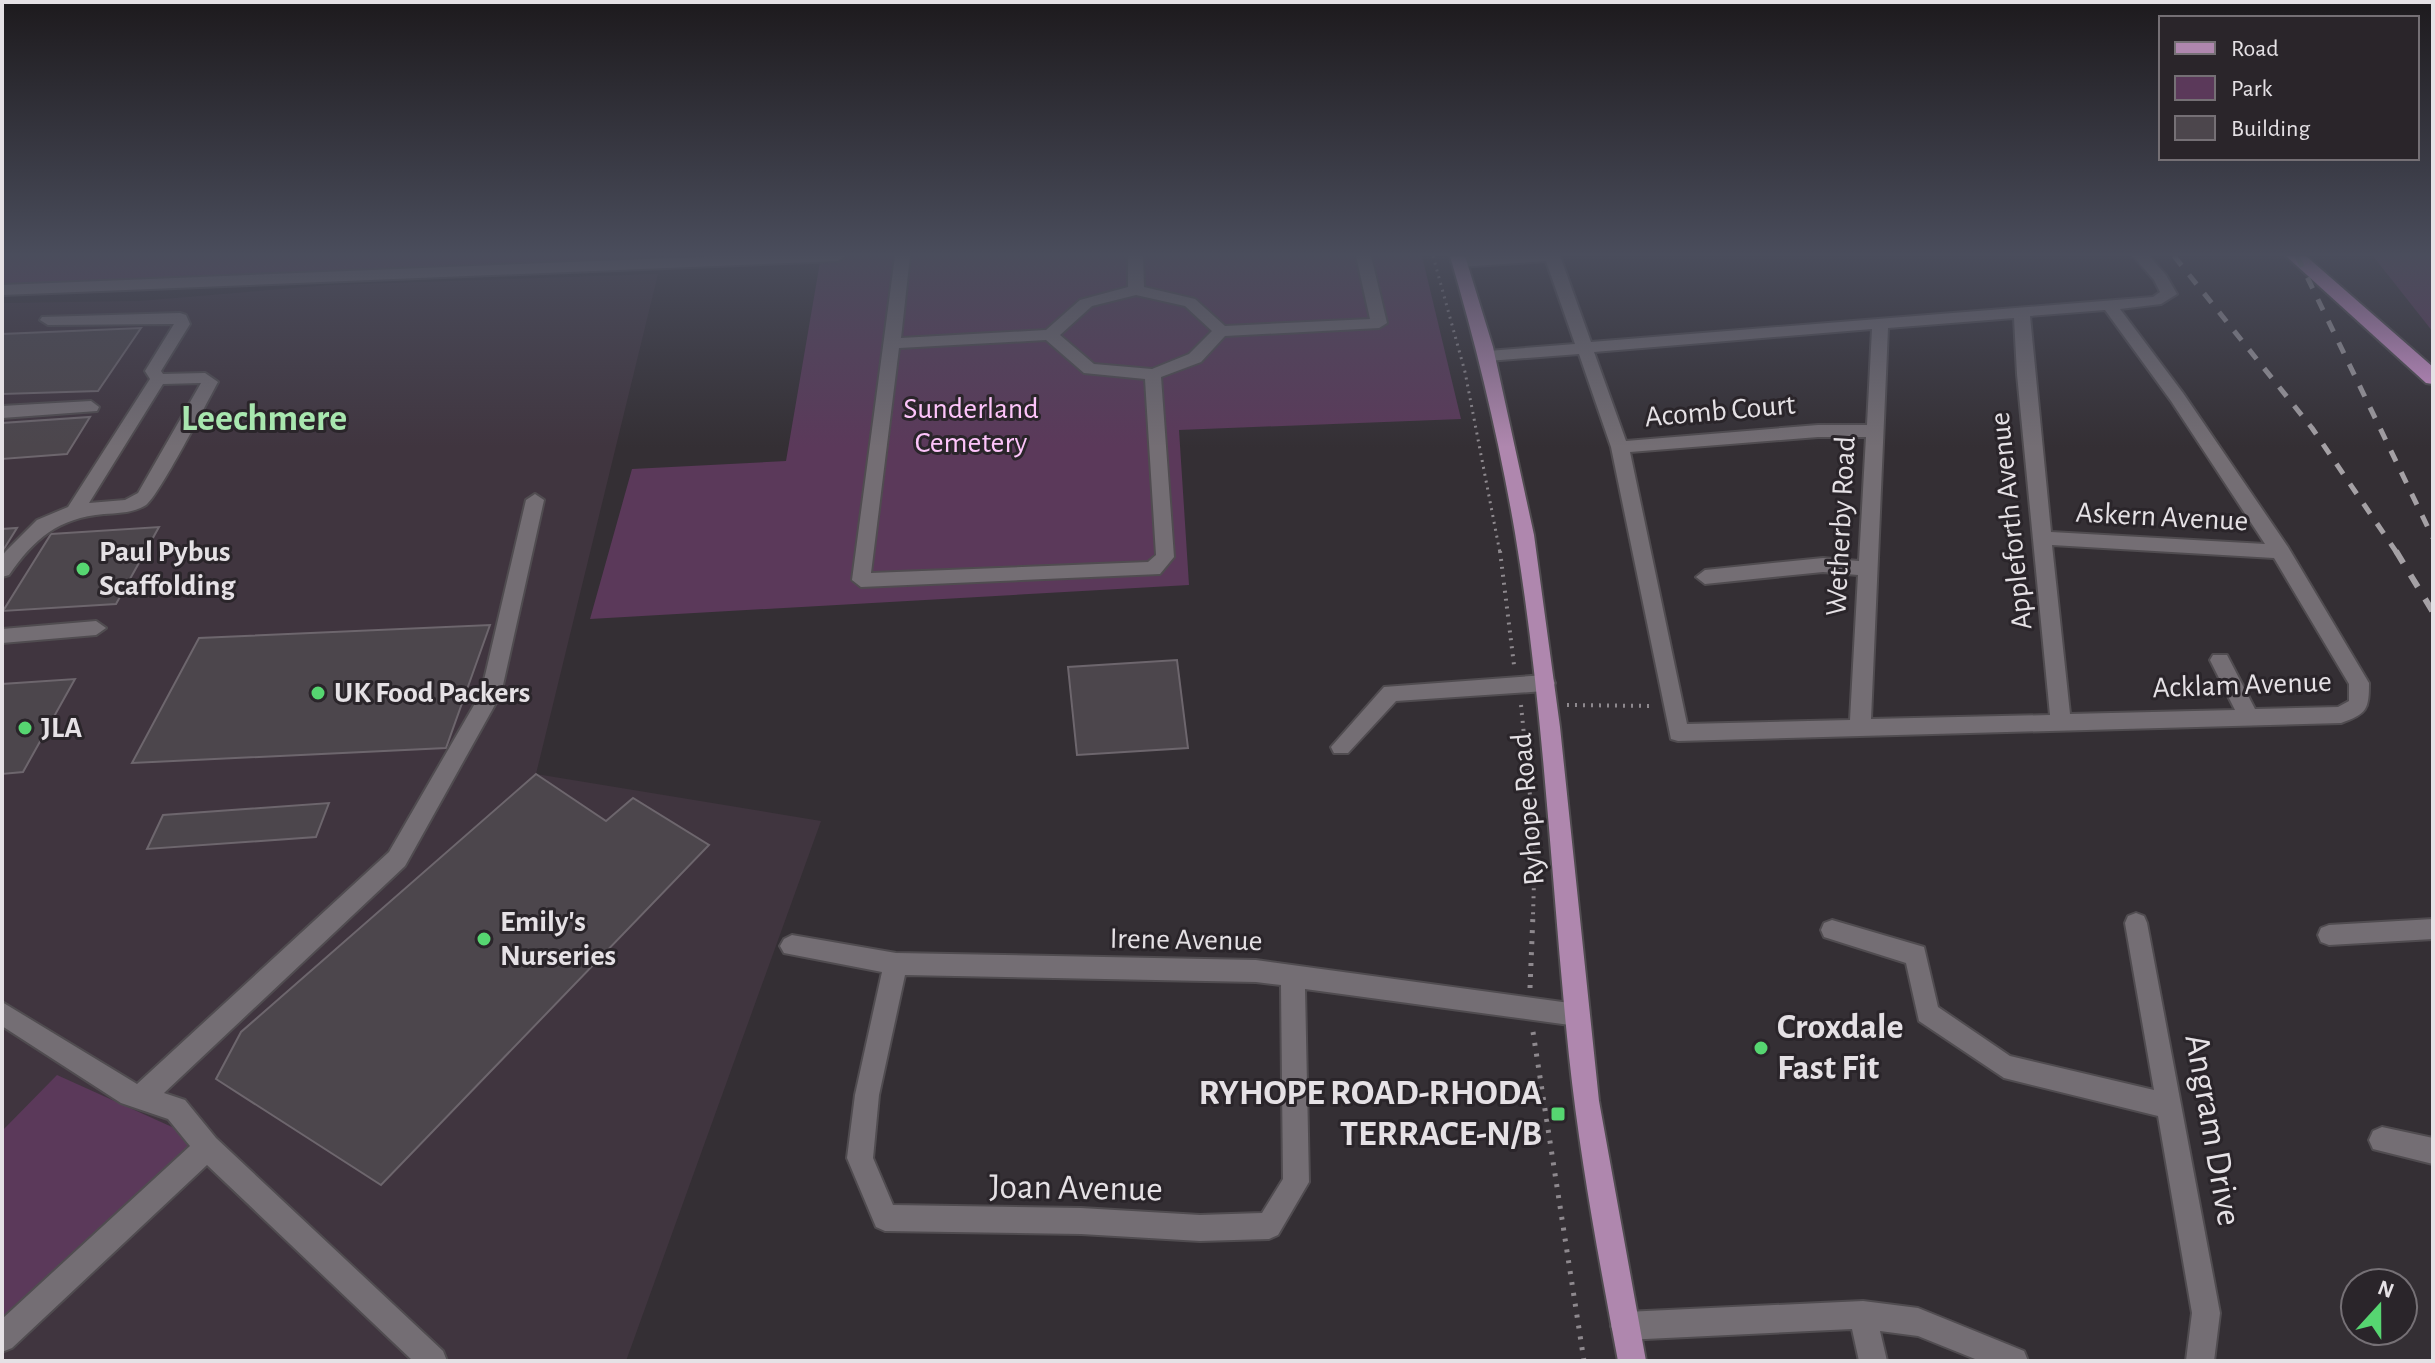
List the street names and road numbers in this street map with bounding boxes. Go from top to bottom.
street label: Acomb Court [1643,389,1797,433]
street label: Appleforth Avenue [1985,411,2037,631]
street label: Wetherby Road [1821,435,1861,617]
street label: Askern Avenue [2075,497,2249,537]
street label: Acklam Avenue [2152,667,2332,703]
street label: Ryhope Road [1506,732,1550,886]
street label: Irene Avenue [1109,924,1263,956]
street label: Angram Drive [2178,1031,2248,1229]
street label: Joan Avenue [989,1168,1163,1208]

